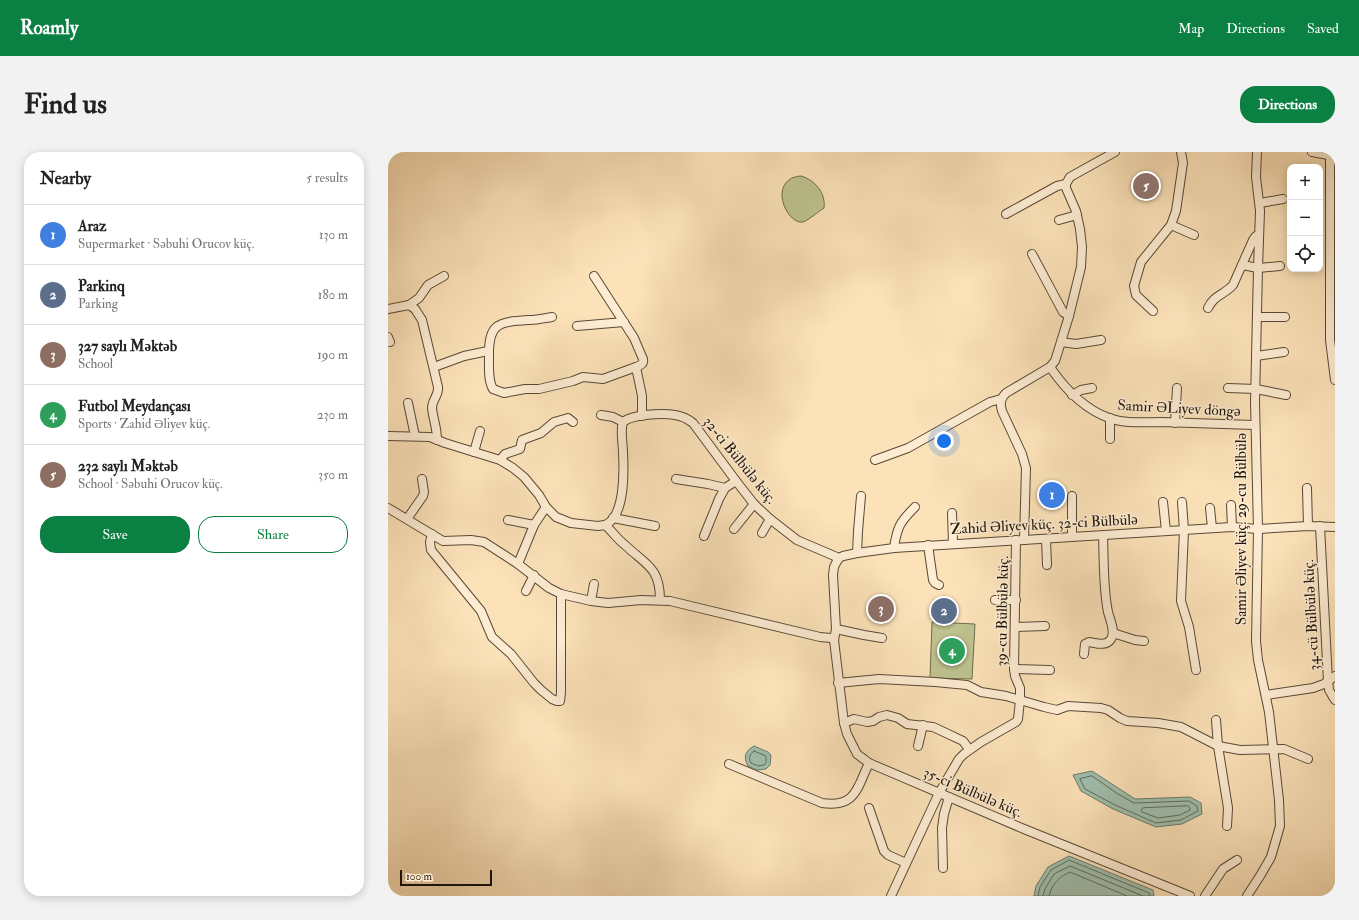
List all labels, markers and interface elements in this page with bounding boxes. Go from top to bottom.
text: Roamly [20,16,78,40]
text: Map [1178,20,1204,37]
text: Directions [1226,20,1285,37]
text: Saved [1307,20,1339,37]
button: Directions [1240,86,1335,123]
text: Find us [24,87,107,122]
map controls [1287,164,1323,272]
button: + [1287,164,1323,200]
text: Nearby [40,168,91,189]
text: 5 results [306,170,348,186]
pin: 5 [1133,171,1159,201]
button: − [1287,200,1323,236]
text: Araz [78,217,107,236]
text: 1 [51,227,55,243]
text: 130 m [319,227,348,243]
text: Supermarket · Səbuhi Orucov küç. [78,236,254,252]
button: locate [1287,236,1323,272]
text: Parkinq [78,277,125,296]
text: 2 [50,287,56,303]
text: 180 m [318,287,348,303]
text: Parking [78,296,118,312]
text: 327 saylı Məktəb [78,337,177,356]
text: 3 [51,347,56,363]
text: 190 m [317,347,348,363]
text: School [78,356,113,372]
street label: Samir ƏLiyev döngə [1117,396,1241,421]
text: Futbol Meydançası [78,397,191,416]
text: 4 [49,407,57,423]
text: 230 m [317,407,348,423]
street label: 32-ci Bülbülə küç. [699,413,781,508]
text: Sports · Zahid Əliyev küç. [78,416,210,432]
your location [934,431,954,451]
street label: Samir Əliyev küç. 29-cu Bülbülə [1232,432,1251,625]
text: 232 saylı Məktəb [78,457,178,476]
text: 5 [50,467,56,483]
text: 350 m [318,467,348,483]
text: School · Səbuhi Orucov küç. [78,476,223,492]
pin: 1 [1039,480,1065,510]
street label: Zahid Əliyev küç. 32-ci Bülbülə [950,510,1138,539]
button: Save [40,516,190,553]
button: Share [198,516,348,553]
street label: 39-cu Bülbülə küç. [992,555,1013,666]
street label: 34-cü Bülbülə küç. [1299,559,1324,671]
pin: 3 [868,594,894,624]
pin: 2 [931,596,957,626]
pin: 4 [939,636,965,666]
street label: 35-ci Bülbülə küç. [920,763,1025,822]
scale bar [400,868,492,887]
text: 100 m [406,870,432,883]

